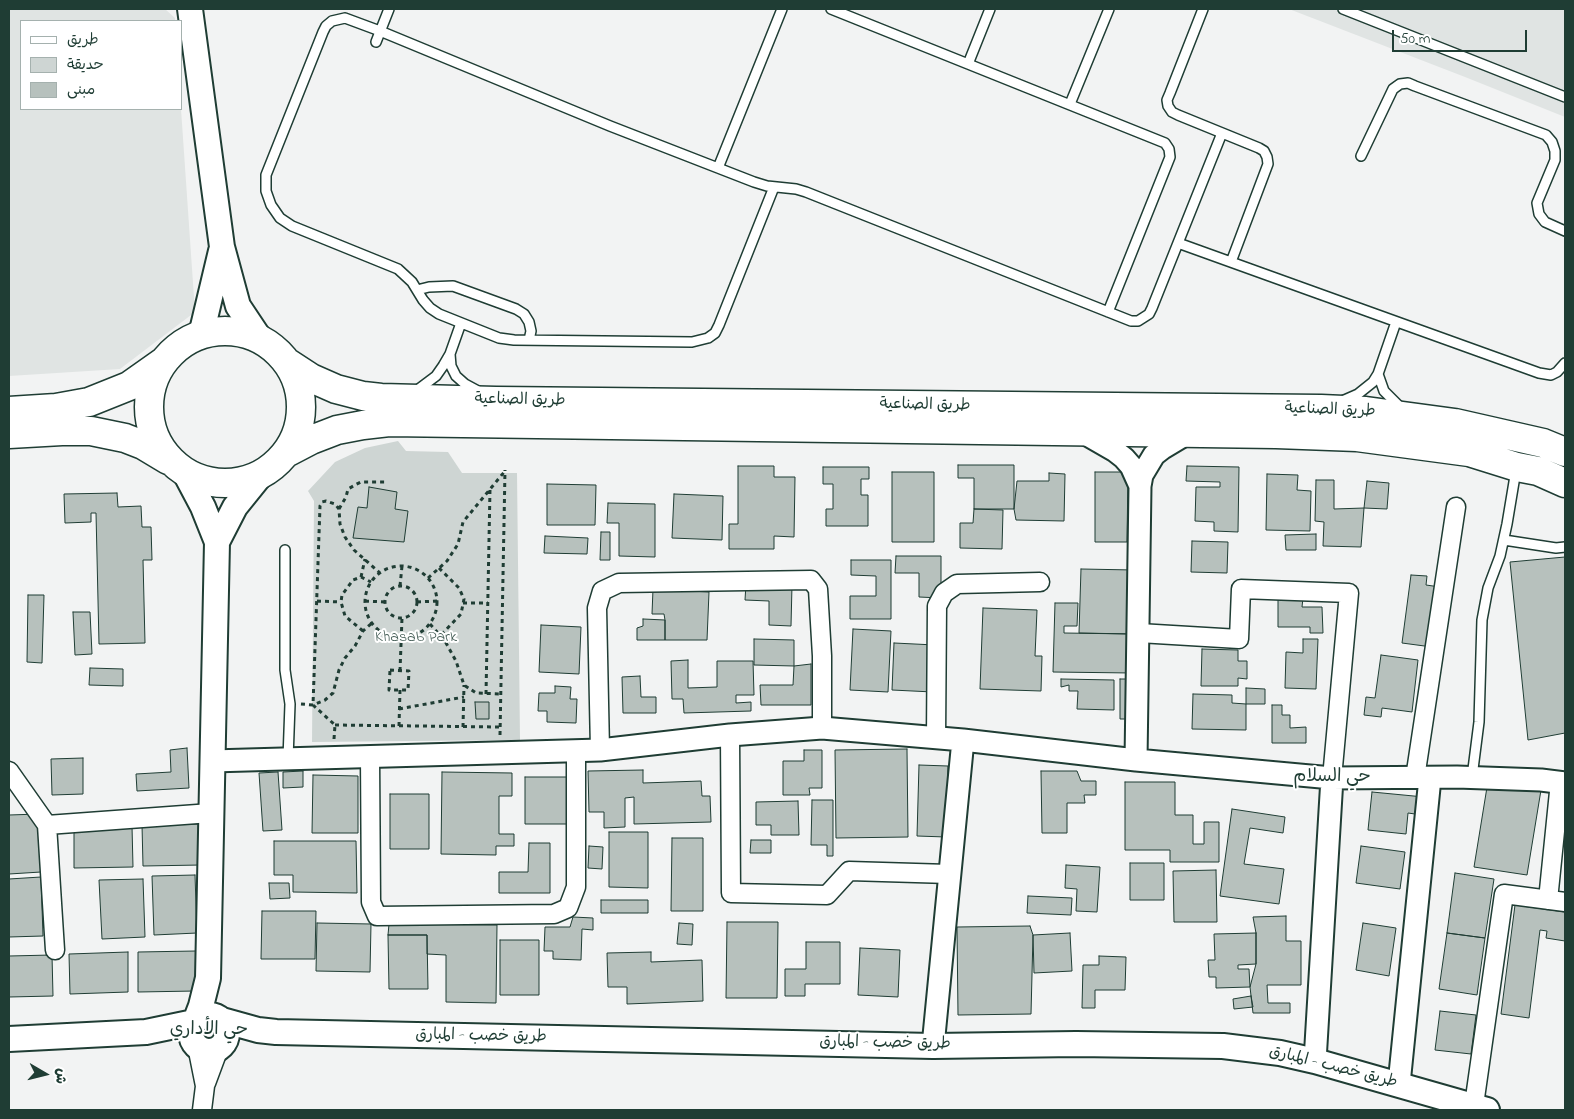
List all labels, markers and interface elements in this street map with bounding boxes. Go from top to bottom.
legend [20,20,182,110]
scale bar [1394,20,1529,52]
text: 50 m [1400,28,1430,50]
text: طريق [67,29,99,51]
text: حديقة [67,54,104,76]
text: مبنى [67,79,95,101]
street label: طريق الصناعية [474,391,566,411]
street label: طريق الصناعية [879,396,971,416]
street label: طريق الصناعية [1284,400,1376,422]
park label: Khasab Park [375,628,457,648]
district label: حي السلام [1293,767,1371,789]
district label: حي الأداري [170,1020,248,1042]
street label: طريق خصب - المبارق [415,1026,547,1048]
street label: طريق خصب - المبارق [819,1033,951,1055]
street label: طريق خصب - المبارق [1267,1043,1399,1093]
north arrow [20,1049,70,1099]
text: ش [49,1067,72,1085]

